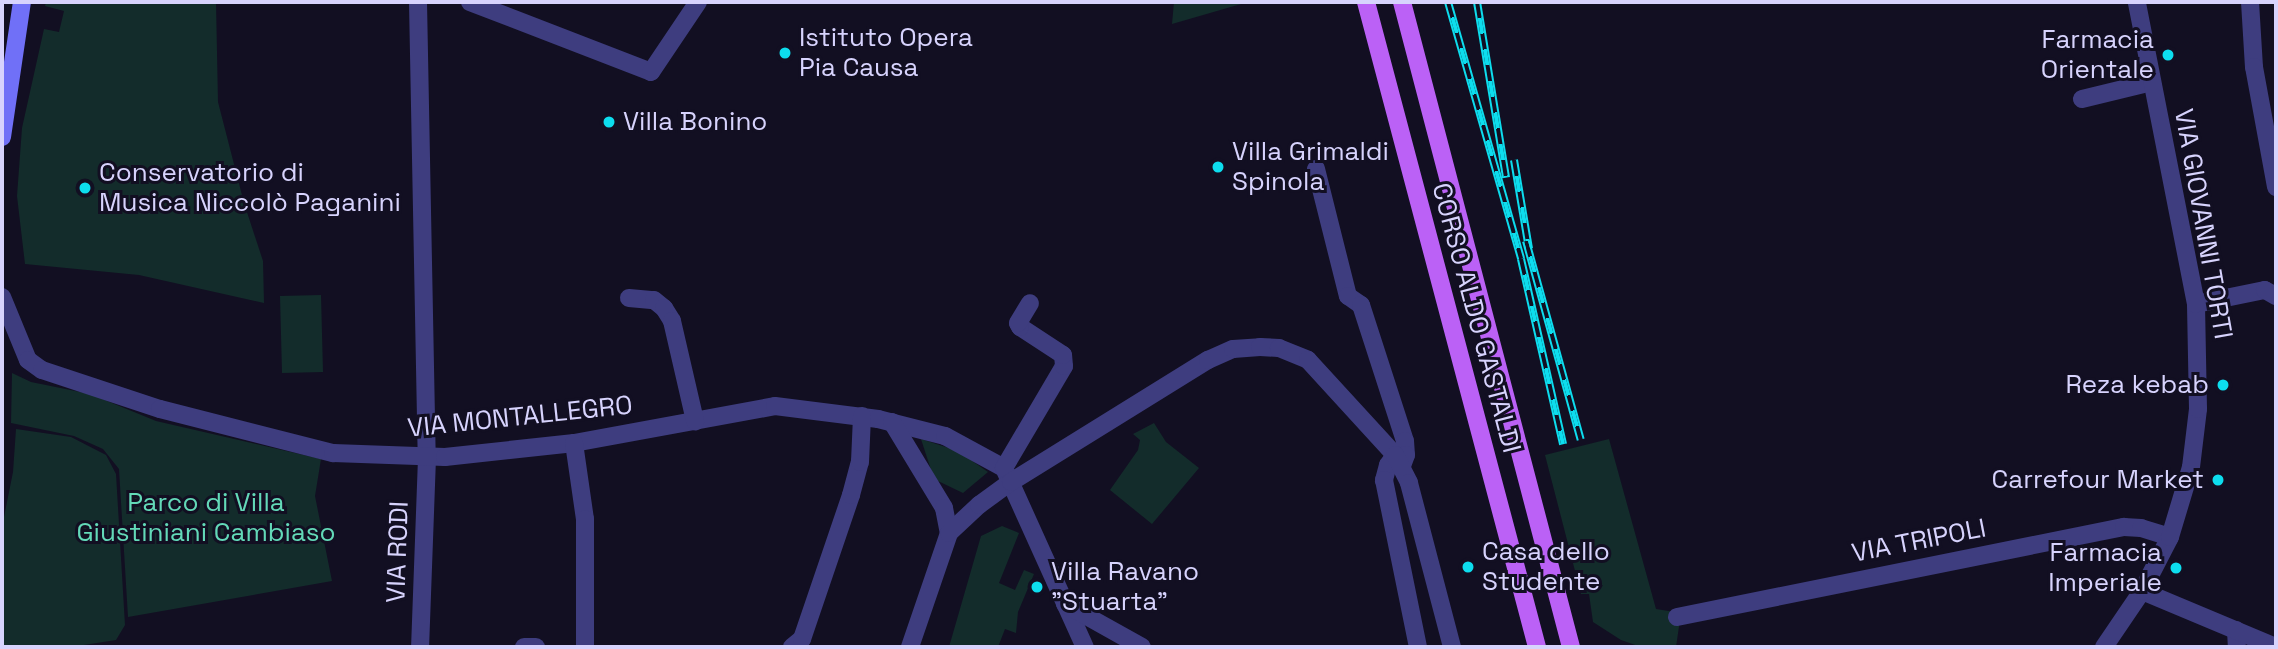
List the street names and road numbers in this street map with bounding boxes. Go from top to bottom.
street label: VIA GIOVANNI TORTI [2167,106,2239,342]
street label: CORSO ALDO GASTALDI [1425,179,1527,457]
street label: VIA MONTALLEGRO [406,390,634,444]
street label: VIA RODI [381,500,415,604]
street label: VIA TRIPOLI [1849,513,1989,569]

